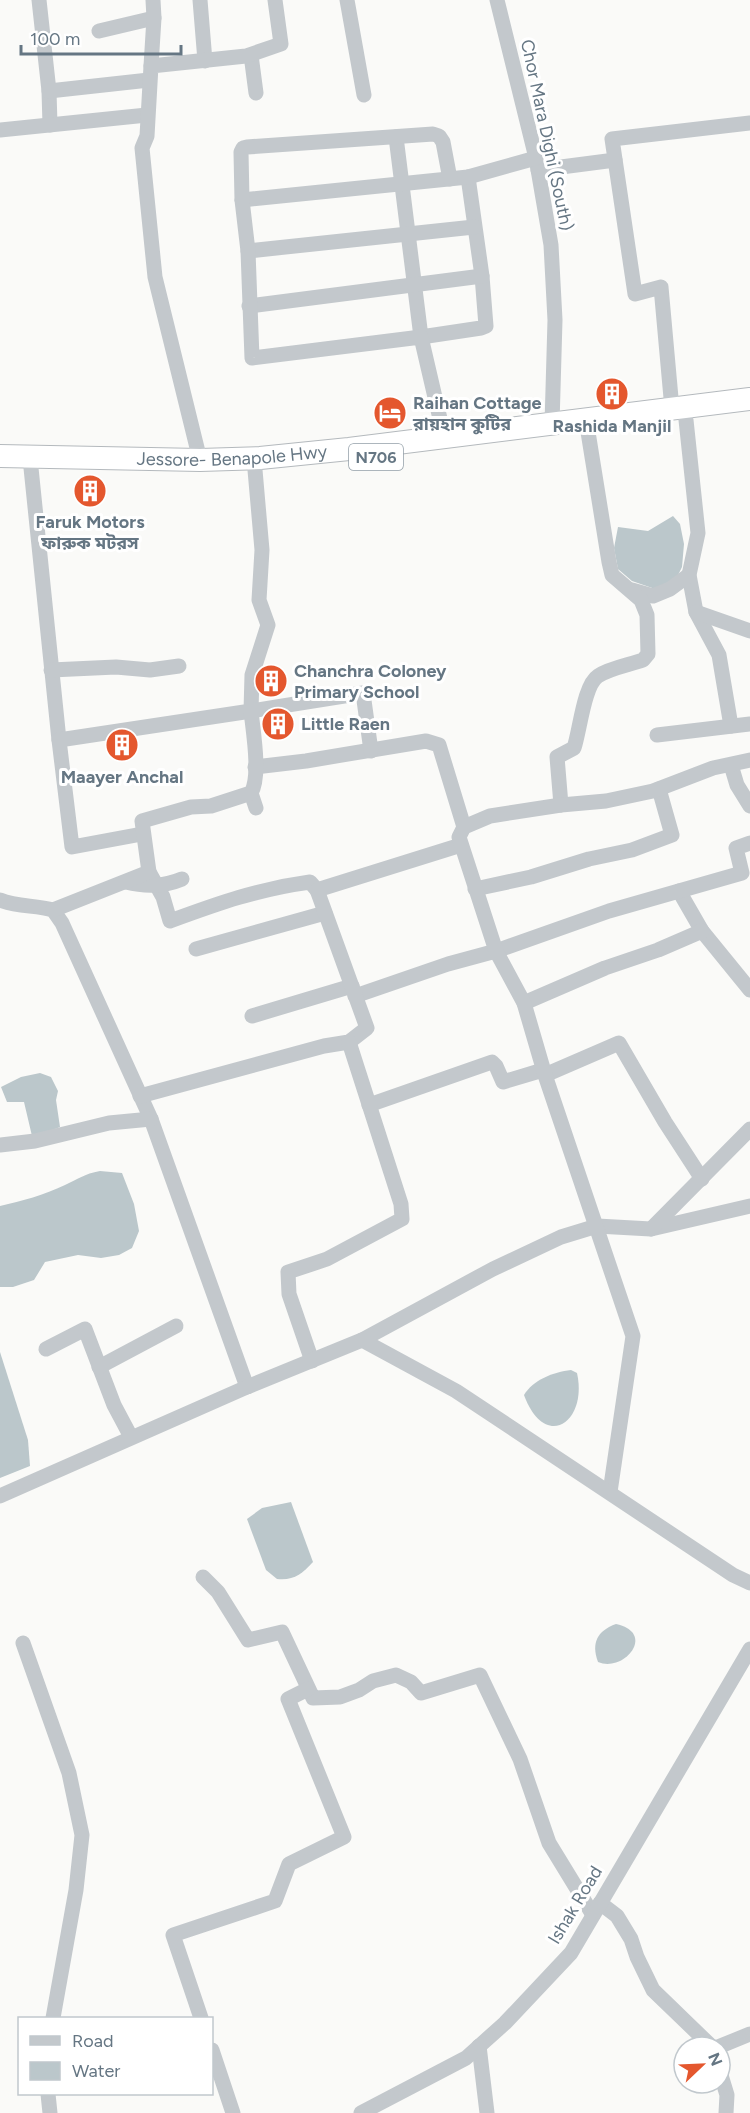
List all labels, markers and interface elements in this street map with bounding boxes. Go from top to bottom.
scale bar [21,18,182,56]
text: 100 m [30,28,80,50]
street label: Chor Mara Dighi (South) [516,37,578,233]
building icon: Rashida Manjil [594,376,630,412]
place label: Raihan Cottage রায়হান কুটির [412,392,542,435]
hotel icon: Raihan Cottage রায়হান কুটির [372,395,408,431]
place label: Rashida Manjil [553,415,671,437]
street label: Jessore- Benapole Hwy [136,440,329,471]
road number: N706 [349,444,403,470]
building icon: Faruk Motors ফারুক মটরস [72,473,108,509]
place label: Faruk Motors ফারুক মটরস [35,511,145,554]
place label: Chanchra Coloney Primary School [294,660,447,703]
building icon: Chanchra Coloney Primary School [253,663,289,699]
building icon: Little Raen [260,706,296,742]
place label: Little Raen [301,713,390,735]
building icon: Maayer Anchal [104,727,140,763]
place label: Maayer Anchal [61,766,183,788]
street label: Ishak Road [543,1862,607,1948]
legend [18,2017,213,2095]
text: Road [72,2030,113,2052]
north arrow [672,2035,732,2095]
text: N [704,2050,727,2069]
text: Water [72,2060,120,2082]

